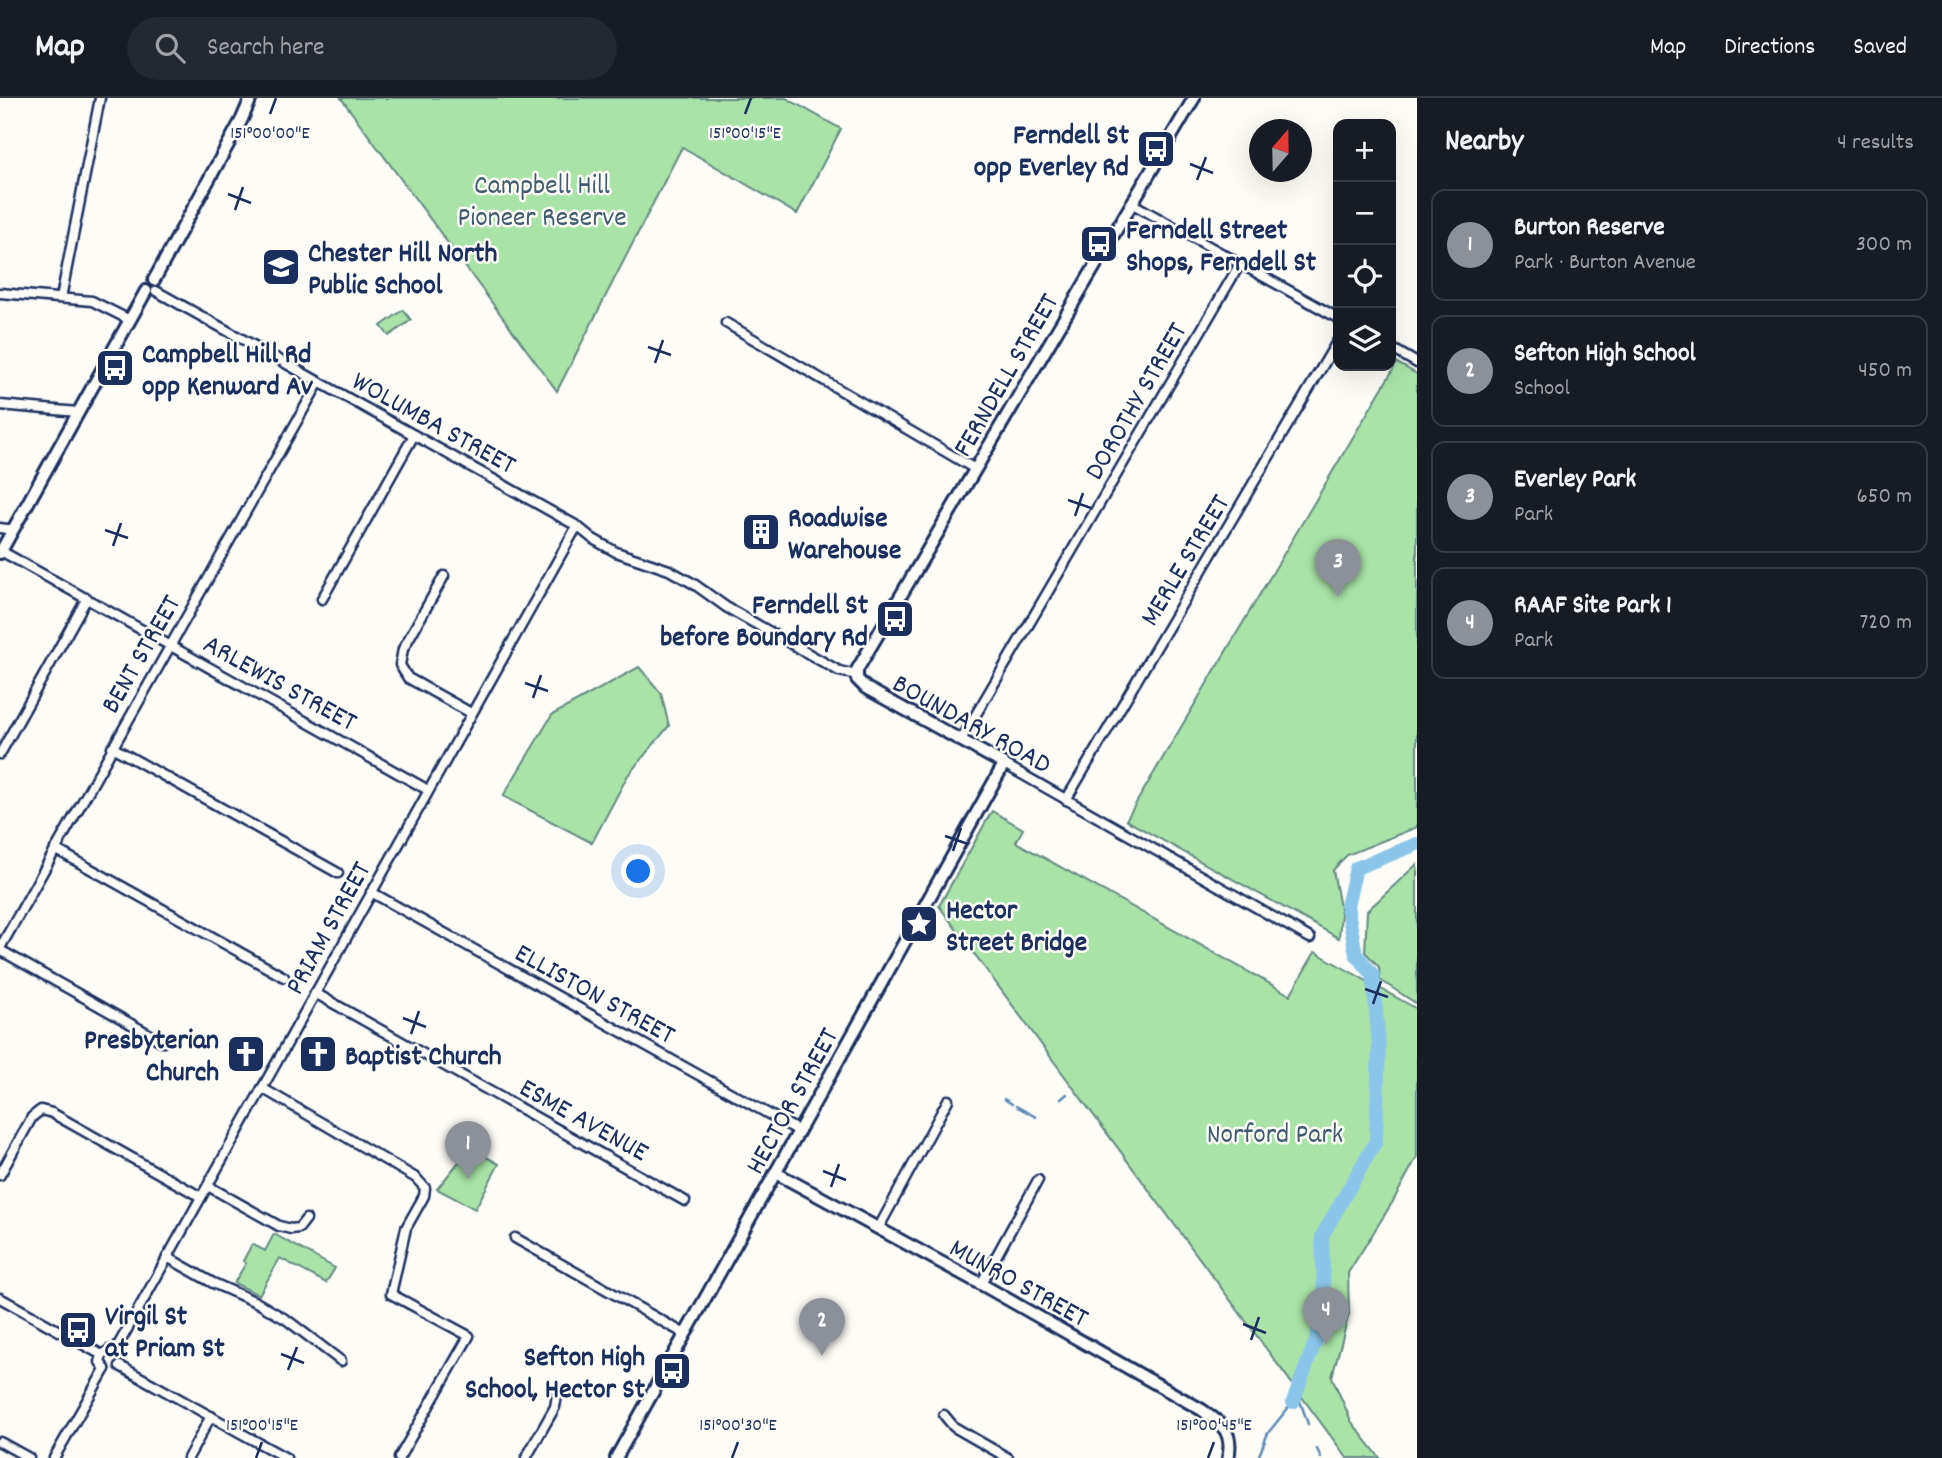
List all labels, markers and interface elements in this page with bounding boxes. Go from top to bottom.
search box [127,17,617,80]
text: Map [35,25,85,72]
icon: search [151,29,189,67]
text: Search here [207,30,325,67]
text: Map [1650,31,1686,65]
text: Directions [1724,31,1815,65]
text: Saved [1853,31,1907,65]
place label: Ferndell St opp Everley Rd [974,118,1130,190]
north arrow [1249,119,1312,182]
map controls [1333,119,1396,371]
button: + [1333,119,1396,182]
text: 151°00'00"E [230,122,310,147]
text: 151°00'15"E [709,122,781,147]
text: Nearby [1445,122,1523,165]
text: 4 results [1837,127,1914,160]
bus stop icon: Ferndell St opp Everley Rd [1135,128,1177,170]
park label: Campbell Hill Pioneer Reserve [457,168,627,240]
button: − [1333,182,1396,245]
text: Burton Reserve [1514,210,1665,247]
place label: Ferndell Street Shops, Ferndell St [1126,213,1317,285]
bus stop icon: Ferndell Street Shops, Ferndell St [1078,223,1120,265]
text: 1 [1467,229,1473,262]
text: 300 m [1856,229,1912,262]
place label: Chester Hill North Public School [308,236,497,308]
button: locate [1333,245,1396,308]
school or university icon: Chester Hill North Public School [260,246,302,288]
text: Park · Burton Avenue [1514,247,1696,280]
street label: FERNDELL STREET [945,287,1071,466]
button: layers [1333,308,1396,371]
street label: DOROTHY STREET [1077,316,1200,489]
text: Sefton High School [1514,336,1696,373]
place label: Campbell Hill Rd opp Kenward Av [142,337,313,409]
bus stop icon: Campbell Hill Rd opp Kenward Av [94,347,136,389]
text: 2 [1465,355,1475,388]
text: 450 m [1858,355,1912,388]
street label: WOLUMBA STREET [343,364,522,487]
text: School [1514,373,1570,406]
text: Everley Park [1514,462,1636,499]
text: 3 [1465,481,1475,514]
text: 650 m [1856,481,1912,514]
street label: MERLE STREET [1132,488,1242,635]
text: Park [1514,499,1553,532]
place label: Roadwise Warehouse [788,501,901,573]
building icon: Roadwise Warehouse [740,511,782,553]
pin: 3 [1315,539,1361,597]
place label: Ferndell St before Boundary Rd [660,588,869,660]
text: RAAF Site Park 1 [1514,588,1672,625]
street label: BENT STREET [93,589,193,722]
bus stop icon: Ferndell St before Boundary Rd [874,598,916,640]
text: 4 [1465,607,1475,640]
text: 720 m [1860,607,1912,640]
text: Park [1514,625,1553,658]
street label: ARLEWIS STREET [194,627,363,744]
street label: BOUNDARY ROAD [884,666,1057,787]
your location [621,854,655,888]
street label: PRIAM STREET [277,855,383,1003]
place label: Hector Street Bridge [946,893,1087,965]
place icon: Hector Street Bridge [898,903,940,945]
street label: ELLISTON STREET [506,936,681,1057]
street label: HECTOR STREET [738,1022,851,1183]
place label: Presbyterian Church [84,1023,219,1095]
church icon: Presbyterian Church [225,1033,267,1075]
church icon: Baptist Church [297,1033,339,1075]
place label: Baptist Church [345,1039,502,1079]
street label: ESME AVENUE [511,1070,655,1174]
park label: Norford Park [1207,1117,1343,1157]
pin: 1 [445,1121,491,1179]
street label: MUNRO STREET [941,1231,1094,1340]
pin: 4 [1303,1287,1349,1345]
pin: 2 [799,1298,845,1356]
place label: Virgil St at Priam St [105,1299,225,1371]
bus stop icon: Virgil St at Priam St [57,1309,99,1351]
place label: Sefton High School, Hector St [465,1340,646,1412]
bus stop icon: Sefton High School, Hector St [651,1350,693,1392]
text: 151°00'15"E [226,1414,298,1439]
text: 151°00'30"E [699,1414,777,1439]
text: 151°00'45"E [1176,1414,1252,1439]

